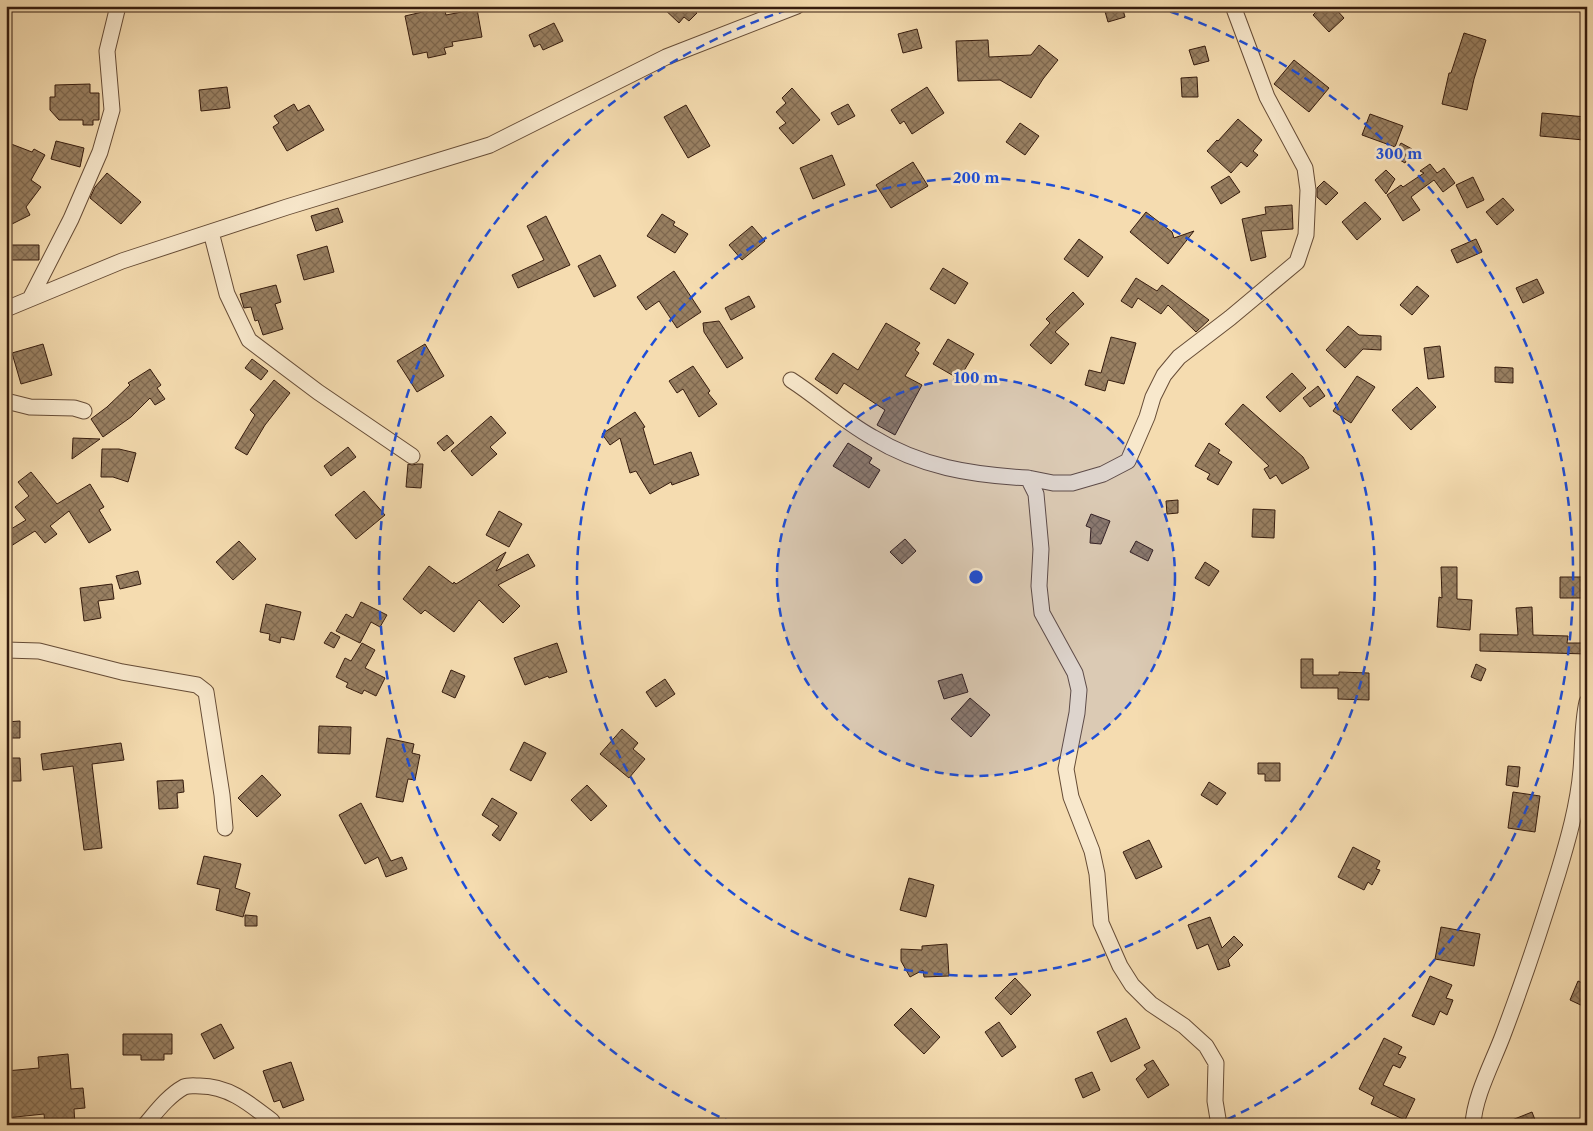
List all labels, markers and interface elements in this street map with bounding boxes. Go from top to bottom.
text: 300 m [1376,144,1422,163]
text: 200 m [953,168,999,187]
text: 100 m [954,368,998,387]
centre of rings [967,568,985,586]

